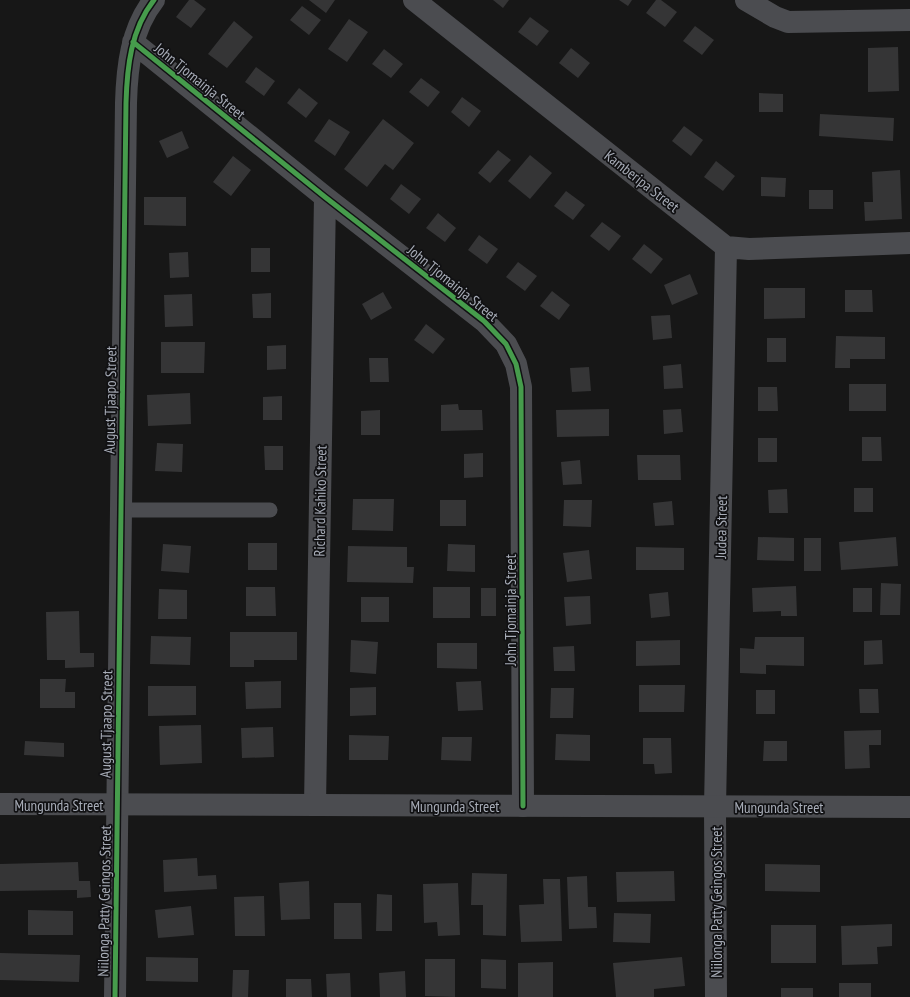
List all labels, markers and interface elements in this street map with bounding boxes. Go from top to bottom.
street label: John Tjomainja Street [150,38,249,123]
street label: Kamberipa Street [601,146,683,216]
street label: John Tjomainja Street [403,240,502,325]
street label: August Tjaapo Street [100,346,120,454]
street label: Richard Kahiko Street [310,445,330,557]
street label: Judea Street [711,495,731,560]
street label: John Tjomainja Street [501,554,520,667]
street label: August Tjaapo Street [96,670,116,778]
street label: Mungunda Street [15,796,103,815]
street label: Mungunda Street [411,797,499,816]
street label: Mungunda Street [735,798,823,817]
street label: Niilonga Patty Geingos Street [93,825,115,977]
street label: Niilonga Patty Geingos Street [707,826,726,978]

